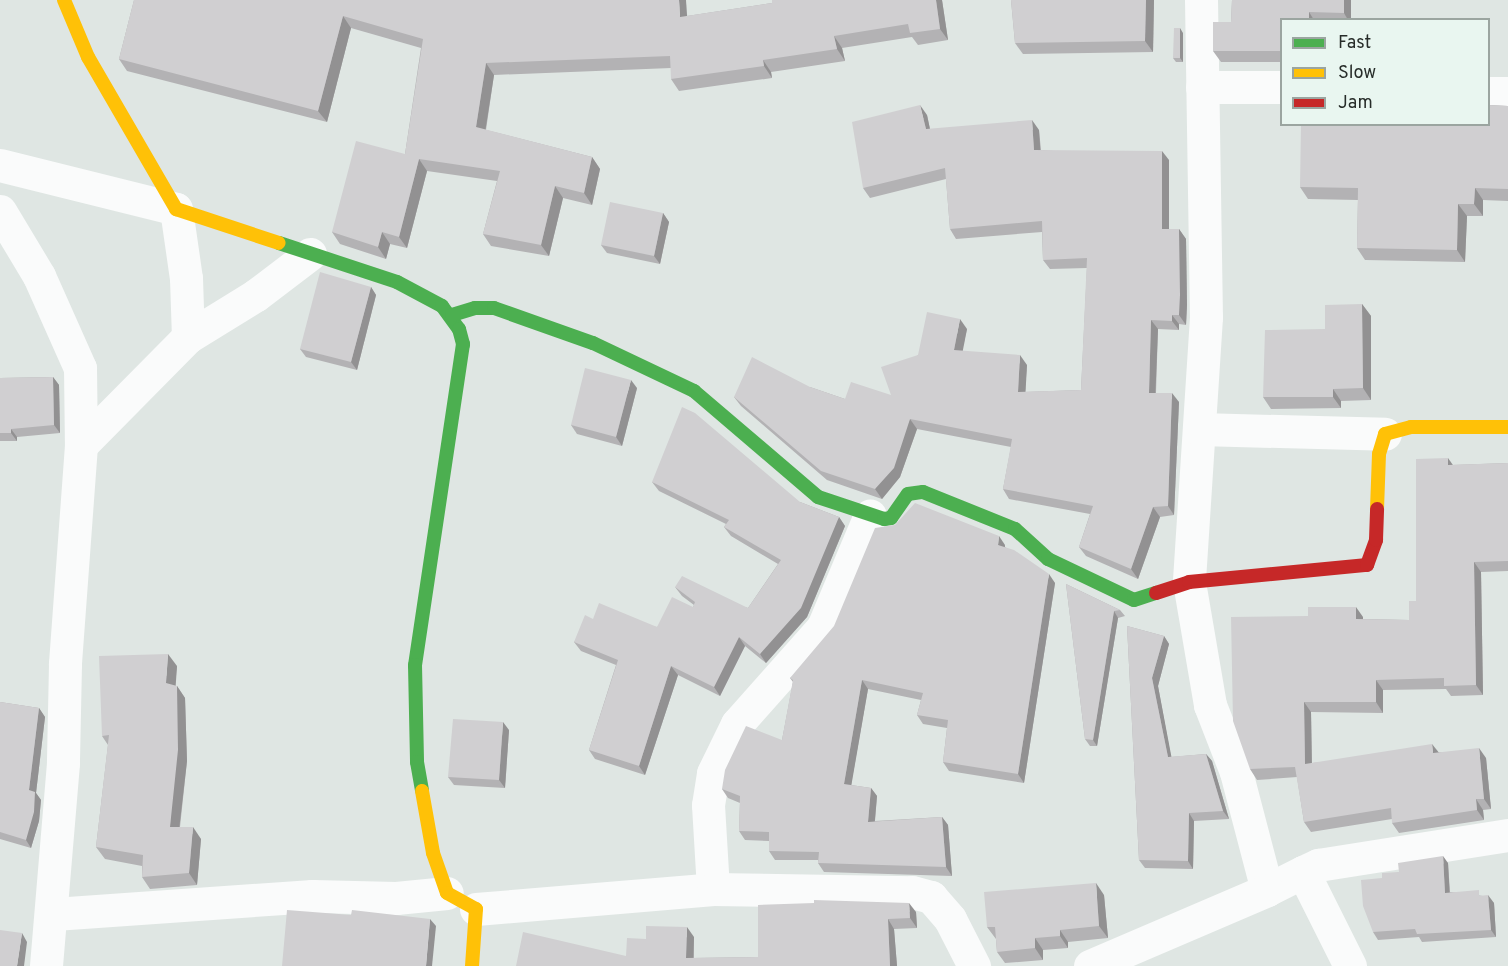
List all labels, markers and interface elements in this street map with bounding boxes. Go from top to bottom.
legend [1280,18,1490,126]
text: Fast [1338,32,1371,55]
text: Slow [1338,62,1376,85]
text: Jam [1338,92,1373,115]

